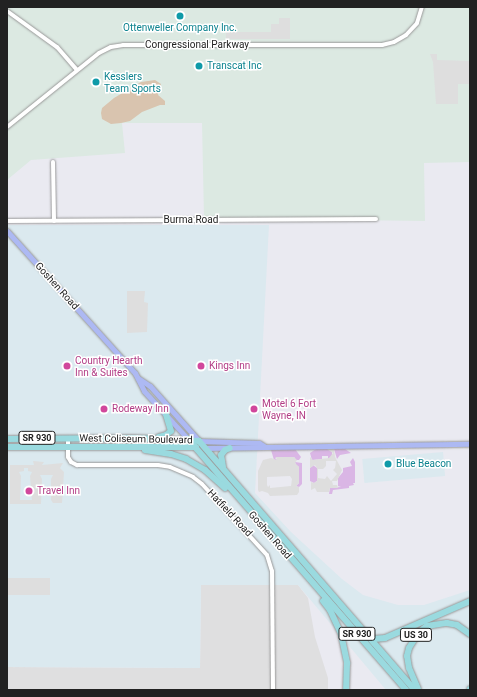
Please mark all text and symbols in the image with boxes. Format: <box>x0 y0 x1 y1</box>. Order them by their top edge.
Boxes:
marker: Ottenweller Company Inc. <box>175 11 185 21</box>
place label: Ottenweller Company Inc. <box>123 22 237 34</box>
street label: Congressional Parkway <box>145 39 249 51</box>
place label: Transcat Inc <box>207 60 262 72</box>
marker: Transcat Inc <box>194 61 204 71</box>
place label: Kesslers Team Sports <box>104 70 161 94</box>
marker: Kesslers Team Sports <box>91 77 101 87</box>
street label: Burma Road <box>164 214 218 226</box>
street label: Goshen Road <box>33 260 81 312</box>
place label: Country Hearth Inn & Suites <box>75 354 142 378</box>
place label: Kings Inn <box>209 360 250 372</box>
marker: Country Hearth Inn & Suites <box>62 361 72 371</box>
marker: Kings Inn <box>196 361 206 371</box>
place label: Motel 6 Fort Wayne, IN <box>262 397 316 420</box>
place label: Rodeway Inn <box>112 403 169 415</box>
marker: Rodeway Inn <box>99 404 109 414</box>
marker: Motel 6 Fort Wayne, IN <box>249 404 259 414</box>
road number: SR 930 <box>18 431 56 445</box>
street label: West Coliseum Boulevard <box>79 432 193 446</box>
place label: Blue Beacon <box>396 458 451 470</box>
marker: Blue Beacon <box>383 459 393 469</box>
place label: Travel Inn <box>37 485 80 497</box>
marker: Travel Inn <box>24 486 34 496</box>
street label: Hatfield Road <box>205 487 255 539</box>
street label: Goshen Road <box>246 509 294 561</box>
road number: SR 930 <box>338 627 376 641</box>
road number: US 30 <box>399 628 433 642</box>

